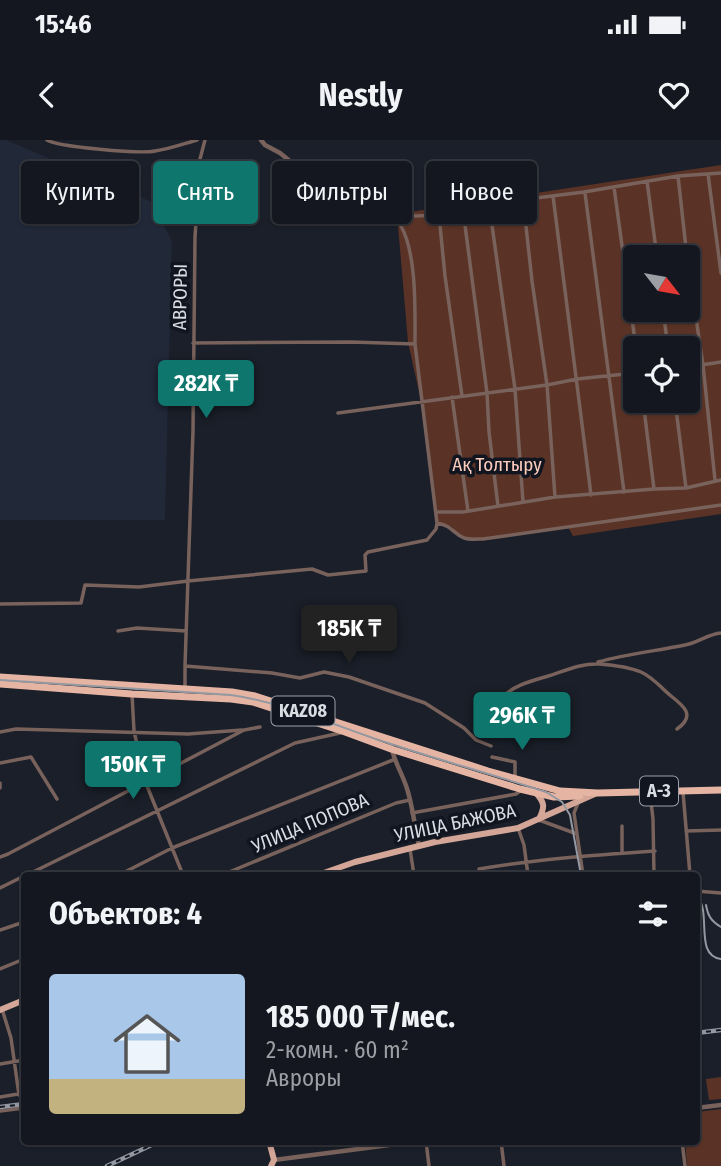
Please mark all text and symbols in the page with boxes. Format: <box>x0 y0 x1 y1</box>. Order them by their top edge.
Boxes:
text: 15:46 <box>35 9 92 40</box>
icon: back <box>28 76 66 114</box>
text: Nestly <box>318 76 403 114</box>
icon: heart <box>655 76 693 114</box>
chip: Купить <box>21 161 139 224</box>
chip: Снять <box>153 161 258 224</box>
chip: Фильтры <box>272 161 412 224</box>
chip: Новое <box>426 161 537 224</box>
north arrow <box>623 245 700 322</box>
map controls <box>623 245 700 413</box>
street label: АВРОРЫ <box>168 264 192 330</box>
button: locate <box>623 336 700 413</box>
pin: 282K ₸ <box>149 360 263 420</box>
text: 282K ₸ <box>174 369 238 397</box>
park label: Ақ Толтыру <box>452 453 542 476</box>
pin: 185K ₸ <box>292 606 406 665</box>
text: 185K ₸ <box>317 614 381 642</box>
pin: 296K ₸ <box>465 692 579 752</box>
road number: KAZ08 <box>272 696 334 726</box>
text: 296K ₸ <box>489 701 555 729</box>
pin: 150K ₸ <box>76 742 190 801</box>
text: 150K ₸ <box>101 750 165 778</box>
road number: A-3 <box>640 776 678 806</box>
street label: УЛИЦА ПОПОВА <box>247 788 372 858</box>
street label: УЛИЦА БАЖОВА <box>391 799 518 847</box>
icon: filters <box>634 895 672 933</box>
text: Объектов: 4 <box>49 896 202 932</box>
text: 185 000 ₸/мес. <box>266 999 455 1035</box>
icon: home <box>105 1002 189 1086</box>
text: 2-комн. · 60 m² <box>266 1036 409 1064</box>
text: Авроры <box>266 1064 342 1092</box>

